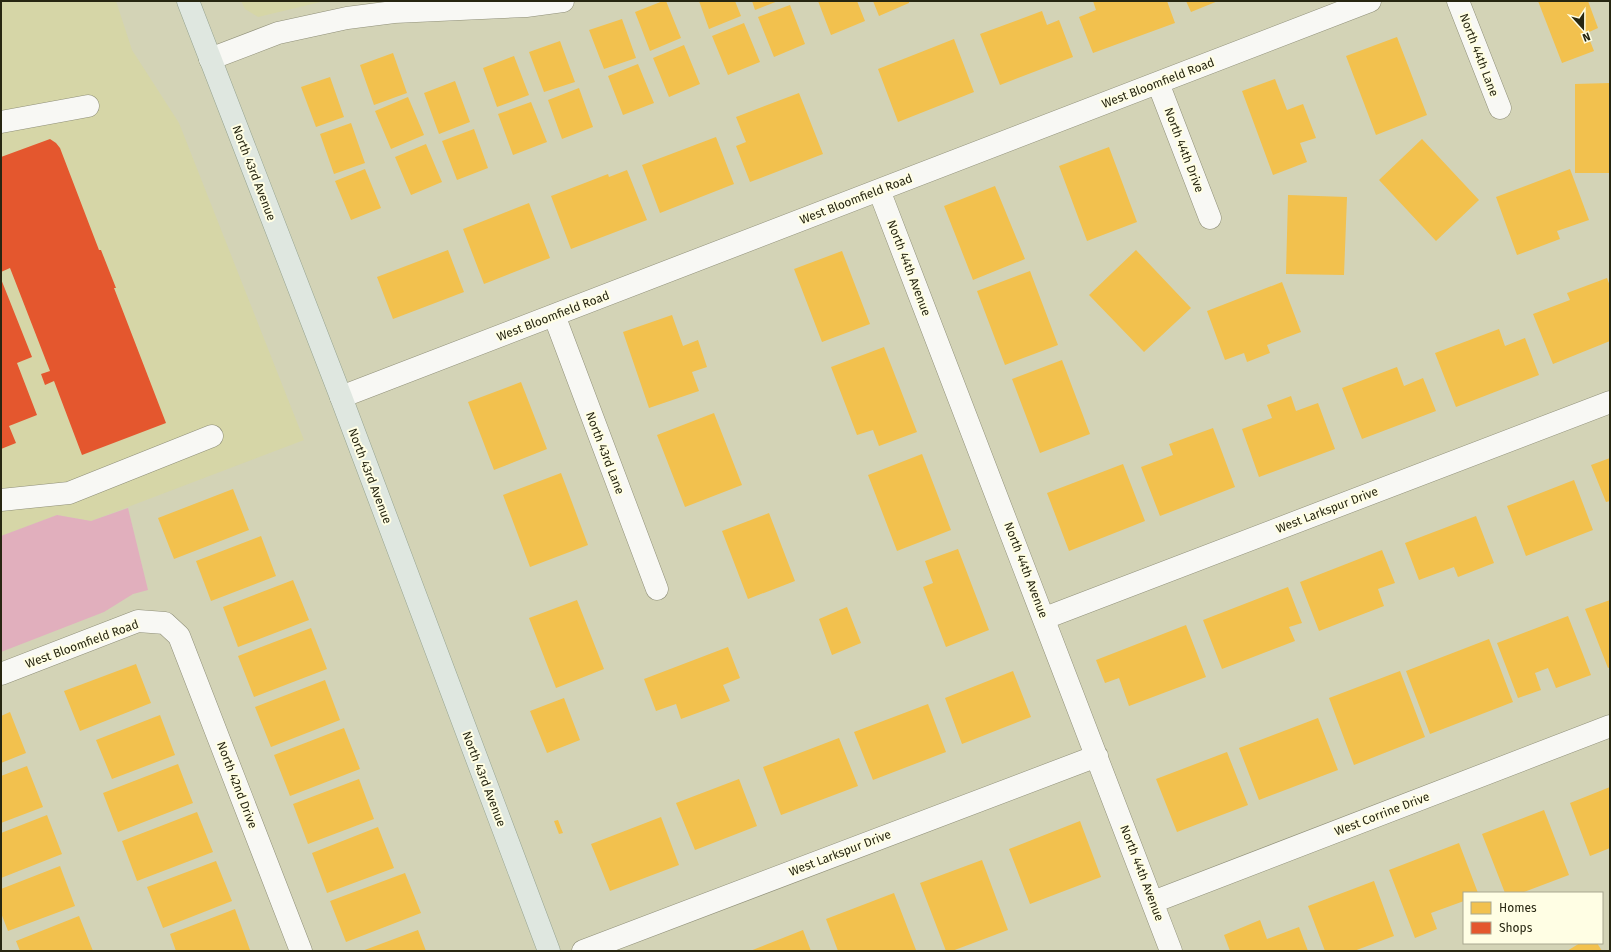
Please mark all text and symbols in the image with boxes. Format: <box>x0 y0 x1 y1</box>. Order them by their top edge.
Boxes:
north arrow <box>1563 8 1603 48</box>
street label: North 44th Lane <box>1457 12 1501 98</box>
text: N <box>1581 29 1592 44</box>
street label: West Bloomfield Road <box>1100 55 1216 111</box>
street label: North 44th Drive <box>1161 106 1207 194</box>
street label: North 43rd Avenue <box>229 123 279 223</box>
street label: West Bloomfield Road <box>798 171 914 227</box>
street label: North 44th Avenue <box>884 218 934 318</box>
street label: West Bloomfield Road <box>495 288 611 344</box>
street label: North 43rd Lane <box>583 410 627 496</box>
street label: North 43rd Avenue <box>345 426 395 526</box>
street label: West Larkspur Drive <box>1274 484 1380 536</box>
street label: North 44th Avenue <box>1001 520 1051 620</box>
street label: West Bloomfield Road <box>23 617 141 671</box>
street label: North 43rd Avenue <box>459 729 509 829</box>
street label: North 42nd Drive <box>214 740 260 830</box>
street label: West Corrine Drive <box>1333 789 1431 839</box>
street label: North 44th Avenue <box>1117 823 1167 923</box>
street label: West Larkspur Drive <box>787 827 893 879</box>
legend <box>1463 892 1603 944</box>
text: Homes <box>1499 901 1537 915</box>
text: Shops <box>1499 921 1533 935</box>

